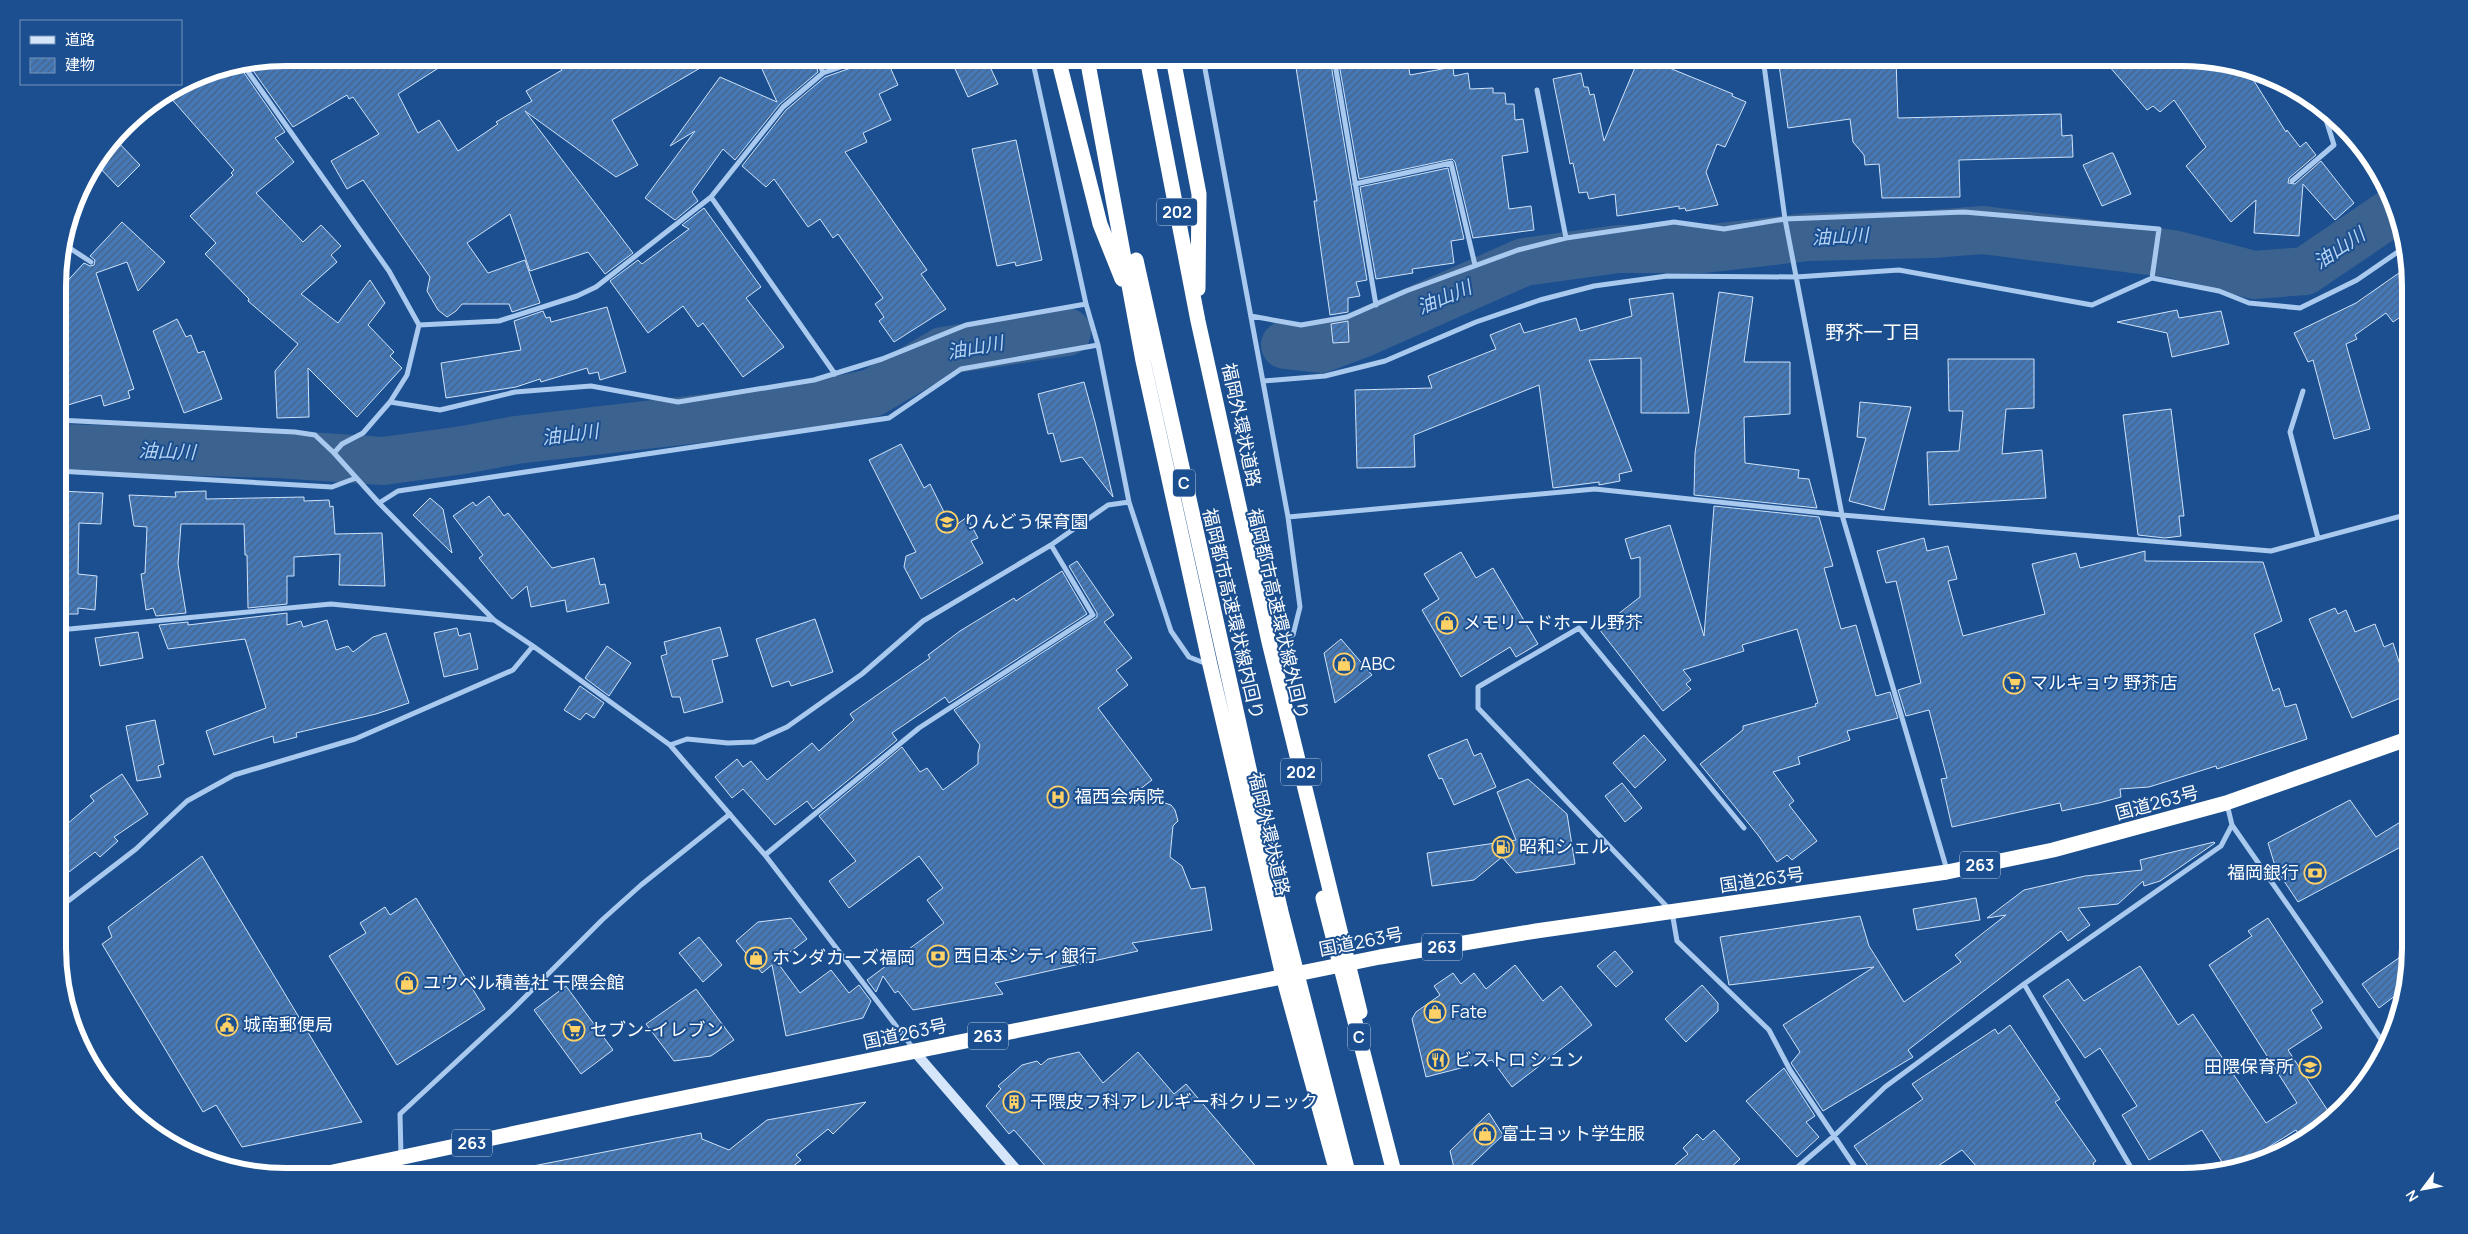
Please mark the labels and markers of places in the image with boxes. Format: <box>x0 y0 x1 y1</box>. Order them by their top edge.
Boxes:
place label: りんどう保育園 <box>963 509 1088 533</box>
school or university icon: りんどう保育園 <box>935 510 959 534</box>
place label: メモリードホール野芥 <box>1463 610 1643 634</box>
shop icon: メモリードホール野芥 <box>1435 611 1459 635</box>
place label: ABC <box>1360 651 1395 675</box>
shop icon: ABC <box>1332 652 1356 676</box>
place label: マルキョウ 野芥店 <box>2030 670 2178 694</box>
supermarket icon: マルキョウ 野芥店 <box>2002 671 2026 695</box>
place label: 福西会病院 <box>1074 784 1164 808</box>
hospital icon: 福西会病院 <box>1046 785 1070 809</box>
place label: 昭和シェル <box>1519 834 1609 858</box>
fuel station icon: 昭和シェル <box>1491 835 1515 859</box>
place label: 福岡銀行 <box>2227 860 2299 884</box>
bank icon: 福岡銀行 <box>2303 861 2327 885</box>
place label: 西日本シティ銀行 <box>954 943 1097 967</box>
bank icon: 西日本シティ銀行 <box>926 944 950 968</box>
place label: ホンダカーズ福岡 <box>772 945 915 969</box>
shop icon: ホンダカーズ福岡 <box>744 946 768 970</box>
place label: ユウベル積善社 干隈会館 <box>423 970 625 994</box>
shop icon: ユウベル積善社 干隈会館 <box>395 971 419 995</box>
place label: Fate <box>1451 999 1487 1023</box>
shop icon: Fate <box>1423 1000 1447 1024</box>
place label: 城南郵便局 <box>243 1012 333 1036</box>
public building icon: 城南郵便局 <box>215 1013 239 1037</box>
place label: セブン-イレブン <box>590 1017 724 1041</box>
supermarket icon: セブン-イレブン <box>562 1018 586 1042</box>
place label: ビストロ シュン <box>1454 1047 1584 1071</box>
restaurant icon: ビストロ シュン <box>1426 1048 1450 1072</box>
place label: 田隈保育所 <box>2204 1054 2294 1078</box>
school or university icon: 田隈保育所 <box>2298 1055 2322 1079</box>
place label: 干隈皮フ科アレルギー科クリニック <box>1030 1089 1318 1113</box>
building icon: 干隈皮フ科アレルギー科クリニック <box>1002 1090 1026 1114</box>
place label: 富士ヨット学生服 <box>1501 1121 1645 1145</box>
shop icon: 富士ヨット学生服 <box>1473 1122 1497 1146</box>

